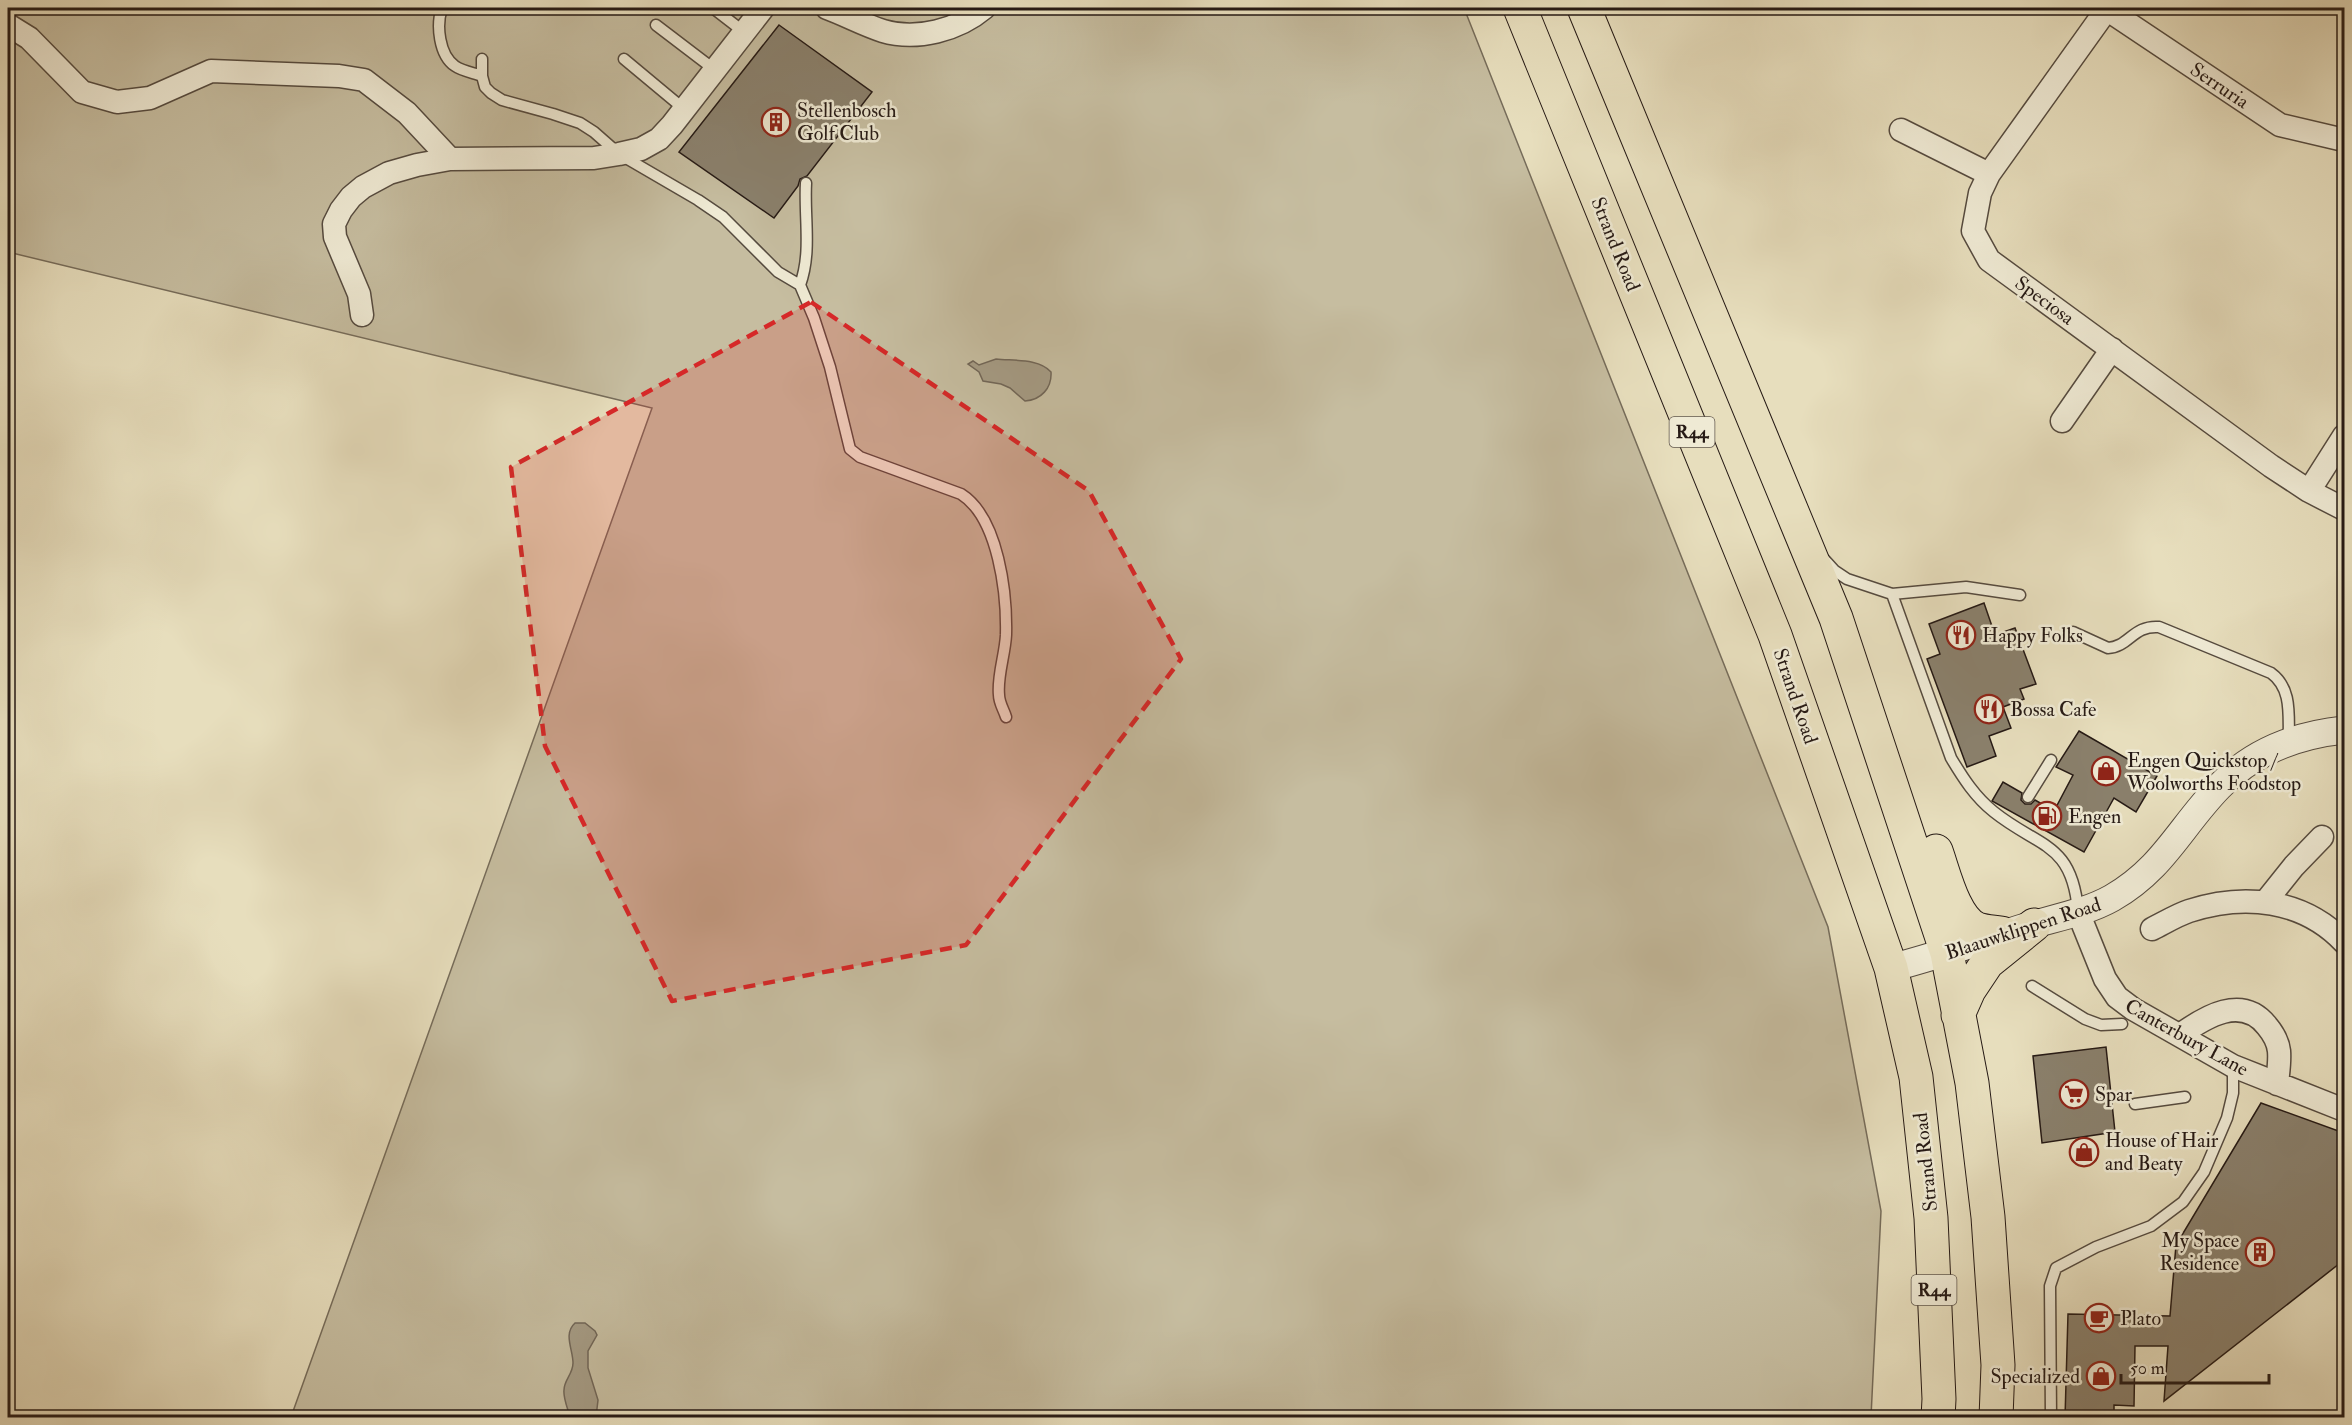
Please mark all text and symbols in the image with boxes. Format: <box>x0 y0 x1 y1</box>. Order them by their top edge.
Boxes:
street label: Serruria <box>2185 57 2255 115</box>
place label: Stellenbosch Golf Club <box>797 98 897 146</box>
building icon: Stellenbosch Golf Club <box>760 106 792 138</box>
street label: Strand Road <box>1585 193 1646 295</box>
street label: Speciosa <box>2009 270 2080 332</box>
road number: R44 <box>1670 417 1714 447</box>
restaurant icon: Happy Folks <box>1945 619 1977 651</box>
place label: Happy Folks <box>1982 623 2083 649</box>
street label: Strand Road <box>1768 645 1824 747</box>
restaurant icon: Bossa Cafe <box>1973 693 2005 725</box>
place label: Bossa Cafe <box>2010 697 2096 722</box>
place label: Engen Quickstop / Woolworths Foodstop <box>2126 748 2301 797</box>
shop icon: Engen Quickstop / Woolworths Foodstop <box>2090 755 2122 787</box>
fuel station icon: Engen <box>2031 800 2063 832</box>
place label: Engen <box>2068 804 2121 829</box>
street label: Blaauwklippen Road <box>1942 891 2105 966</box>
street label: Canterbury Lane <box>2121 993 2253 1082</box>
supermarket icon: Spar <box>2058 1078 2090 1110</box>
place label: Spar <box>2095 1082 2132 1108</box>
street label: Strand Road <box>1908 1111 1943 1213</box>
place label: House of Hair and Beaty <box>2105 1128 2219 1176</box>
shop icon: House of Hair and Beaty <box>2068 1136 2100 1168</box>
place label: My Space Residence <box>2160 1228 2239 1276</box>
building icon: My Space Residence <box>2244 1236 2276 1268</box>
road number: R44 <box>1912 1275 1956 1305</box>
cafe icon: Plato <box>2083 1302 2115 1334</box>
place label: Plato <box>2120 1306 2161 1331</box>
scale bar <box>2121 1347 2270 1385</box>
text: 50 m <box>2130 1357 2165 1380</box>
shop icon: Specialized <box>2085 1360 2117 1392</box>
place label: Specialized <box>1990 1364 2080 1390</box>

